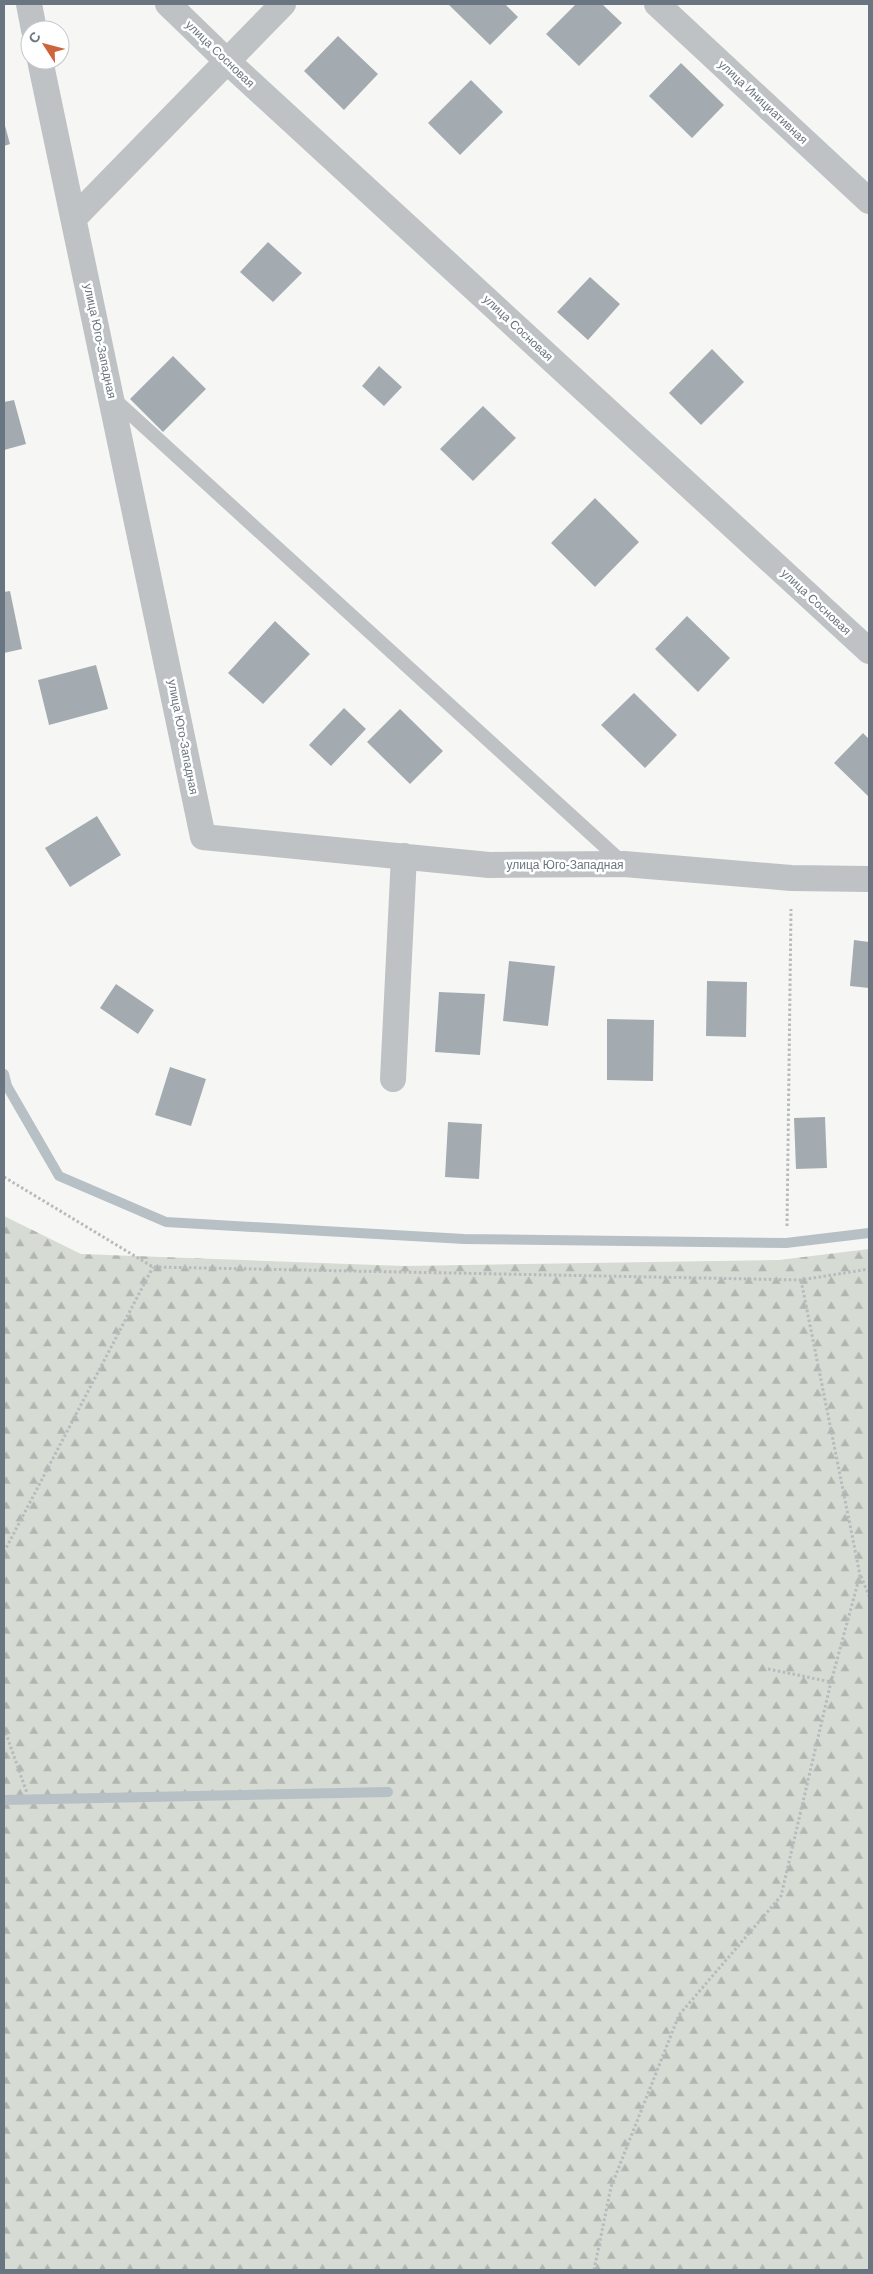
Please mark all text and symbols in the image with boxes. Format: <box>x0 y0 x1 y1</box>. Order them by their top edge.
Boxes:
street label: улица Сосновая <box>183 18 257 90</box>
north arrow <box>20 20 70 70</box>
text: С <box>25 29 44 46</box>
street label: улица Инициативная <box>716 57 810 147</box>
street label: улица Юго-Западная <box>81 282 119 400</box>
street label: улица Сосновая <box>480 292 556 364</box>
street label: улица Сосновая <box>778 566 854 638</box>
street label: улица Юго-Западная <box>165 678 201 796</box>
street label: улица Юго-Западная <box>506 858 624 872</box>

